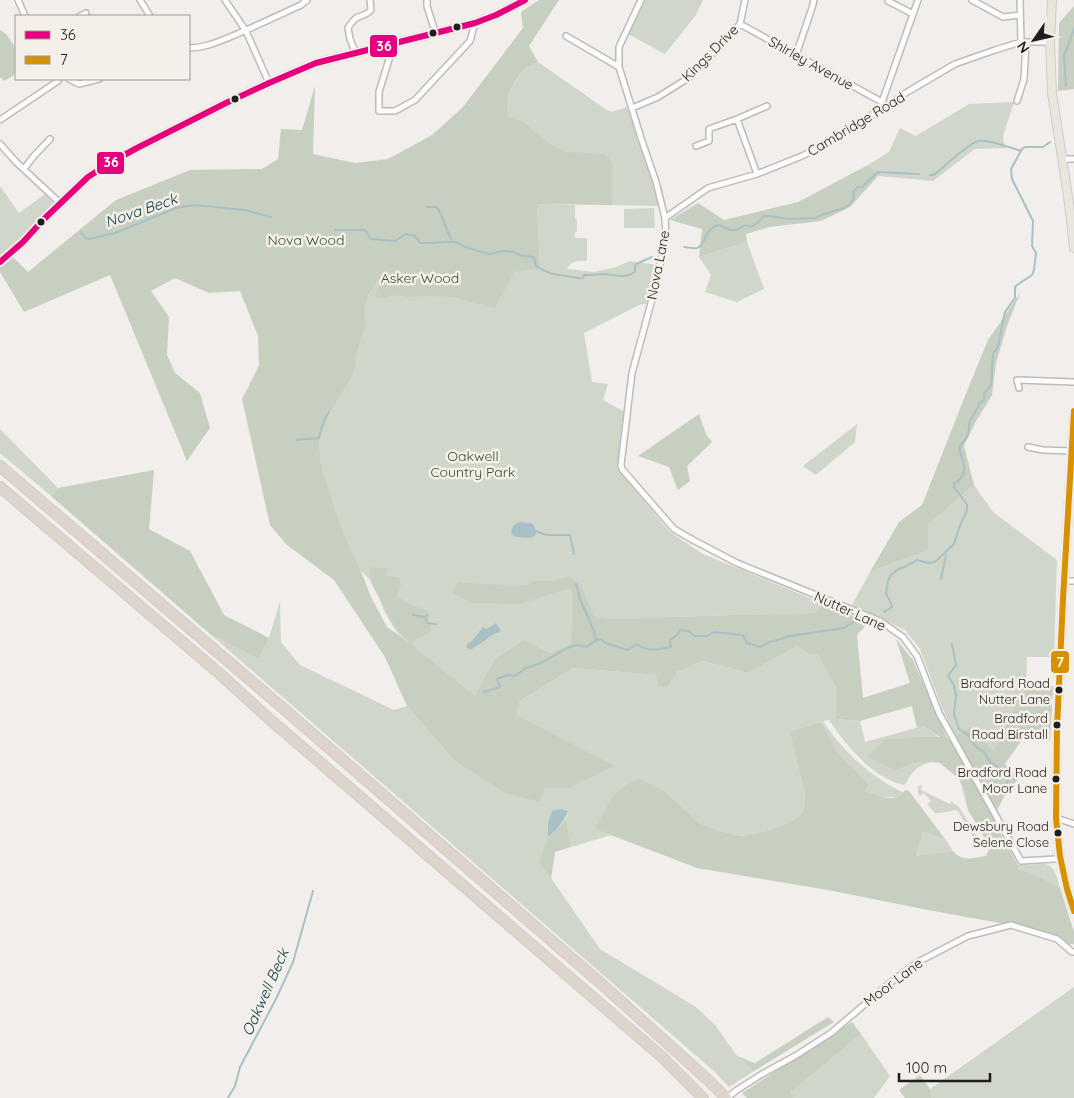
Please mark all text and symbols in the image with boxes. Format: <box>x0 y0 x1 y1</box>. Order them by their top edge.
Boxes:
legend <box>15 15 190 80</box>
north arrow <box>1009 15 1059 65</box>
street label: Kings Drive <box>678 21 742 85</box>
unlabelled marker <box>452 22 462 32</box>
text: 36 <box>60 25 76 44</box>
unlabelled marker <box>428 28 438 38</box>
street label: Shirley Avenue <box>765 32 857 94</box>
line badge: 36 <box>369 34 398 58</box>
text: 36 <box>376 37 392 55</box>
text: N <box>1013 38 1034 57</box>
text: 7 <box>60 50 68 69</box>
street label: Cambridge Road <box>804 88 908 160</box>
unlabelled marker <box>230 94 240 104</box>
line badge: 36 <box>96 151 125 175</box>
text: 36 <box>103 153 119 171</box>
water label: Nova Beck <box>102 188 181 231</box>
unlabelled marker <box>36 217 46 227</box>
street label: Nova Lane <box>642 229 674 301</box>
park label: Nova Wood <box>268 231 344 249</box>
park label: Asker Wood <box>381 269 459 287</box>
park label: Oakwell Country Park <box>430 447 516 481</box>
street label: Nutter Lane <box>811 587 889 635</box>
line badge: 7 <box>1050 650 1070 674</box>
text: 7 <box>1056 653 1064 671</box>
place label: Bradford Road Nutter Lane <box>960 675 1050 707</box>
marker: Bradford Road Nutter Lane <box>1054 685 1064 695</box>
place label: Bradford Road Birstall <box>972 710 1048 742</box>
marker: Bradford Road Birstall <box>1052 720 1062 730</box>
place label: Bradford Road Moor Lane <box>957 764 1047 796</box>
marker: Bradford Road Moor Lane <box>1051 774 1061 784</box>
place label: Dewsbury Road Selene Close <box>953 818 1049 850</box>
marker: Dewsbury Road Selene Close <box>1053 828 1063 838</box>
water label: Oakwell Beck <box>237 944 293 1039</box>
street label: Moor Lane <box>860 954 926 1010</box>
scale bar <box>899 1050 990 1082</box>
text: 100 m <box>906 1058 947 1077</box>

